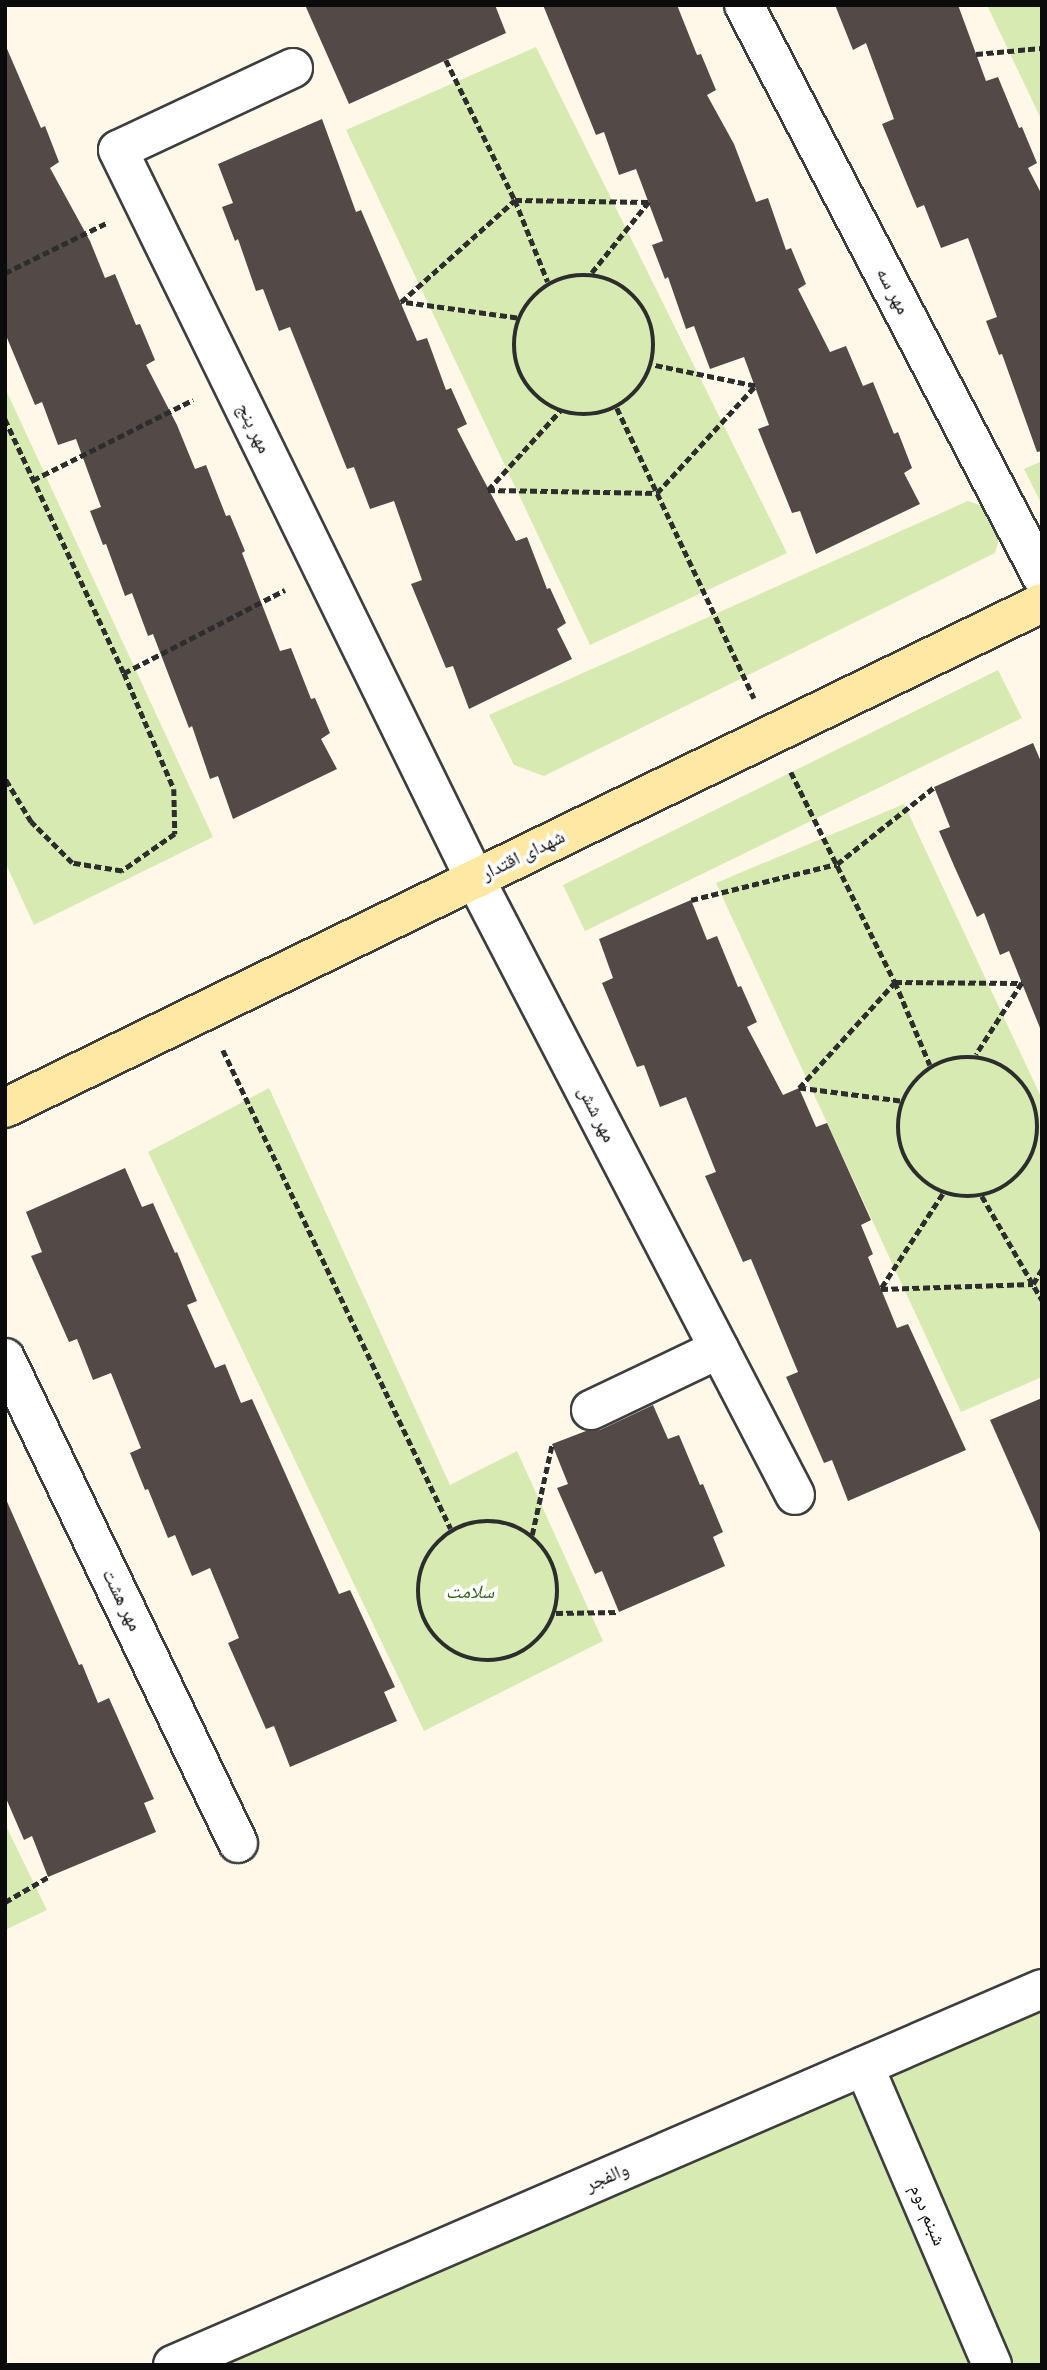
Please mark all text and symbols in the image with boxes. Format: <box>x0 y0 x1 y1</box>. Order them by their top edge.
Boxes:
street label: مهر سه <box>871 264 915 318</box>
street label: مهر پنج <box>232 399 276 457</box>
street label: شهدای اقتدار <box>478 825 568 885</box>
street label: مهر شش <box>573 1082 621 1146</box>
street label: مهر هشت <box>97 1565 147 1635</box>
park label: سلامت <box>446 1581 494 1603</box>
street label: والفجر <box>582 2158 632 2196</box>
street label: شبنم دوم <box>905 2181 951 2249</box>

